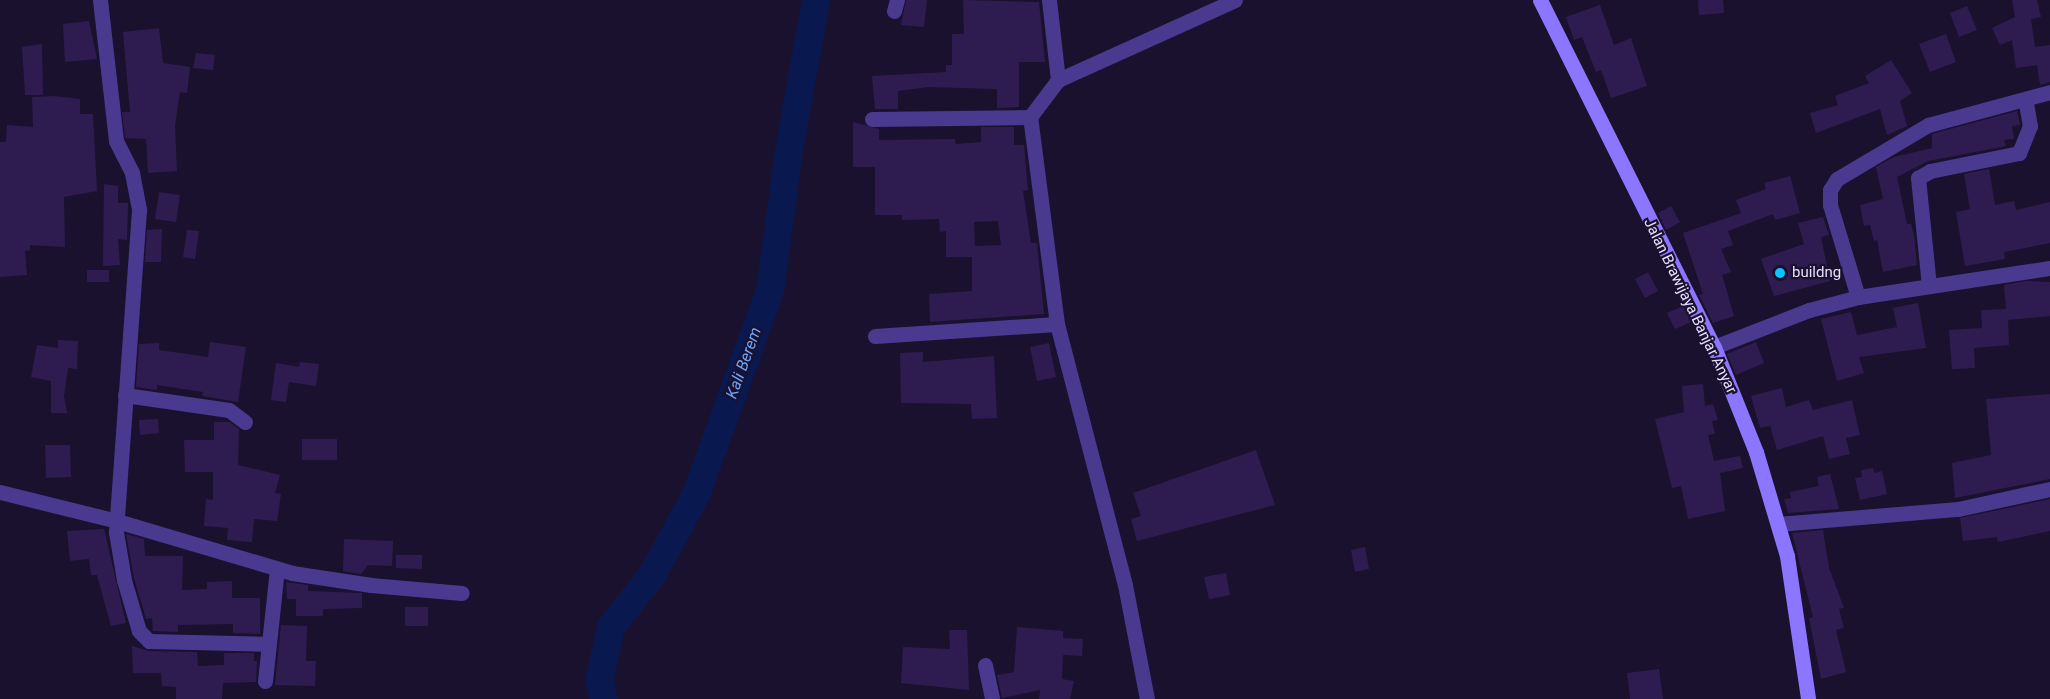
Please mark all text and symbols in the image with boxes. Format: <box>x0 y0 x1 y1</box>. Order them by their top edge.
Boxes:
street label: Jalan Brawijaya Banjar Anyar <box>1640 215 1740 397</box>
place label: buildng <box>1792 264 1841 282</box>
marker: buildng <box>1773 266 1787 280</box>
water label: Kali Berem <box>722 325 766 401</box>

